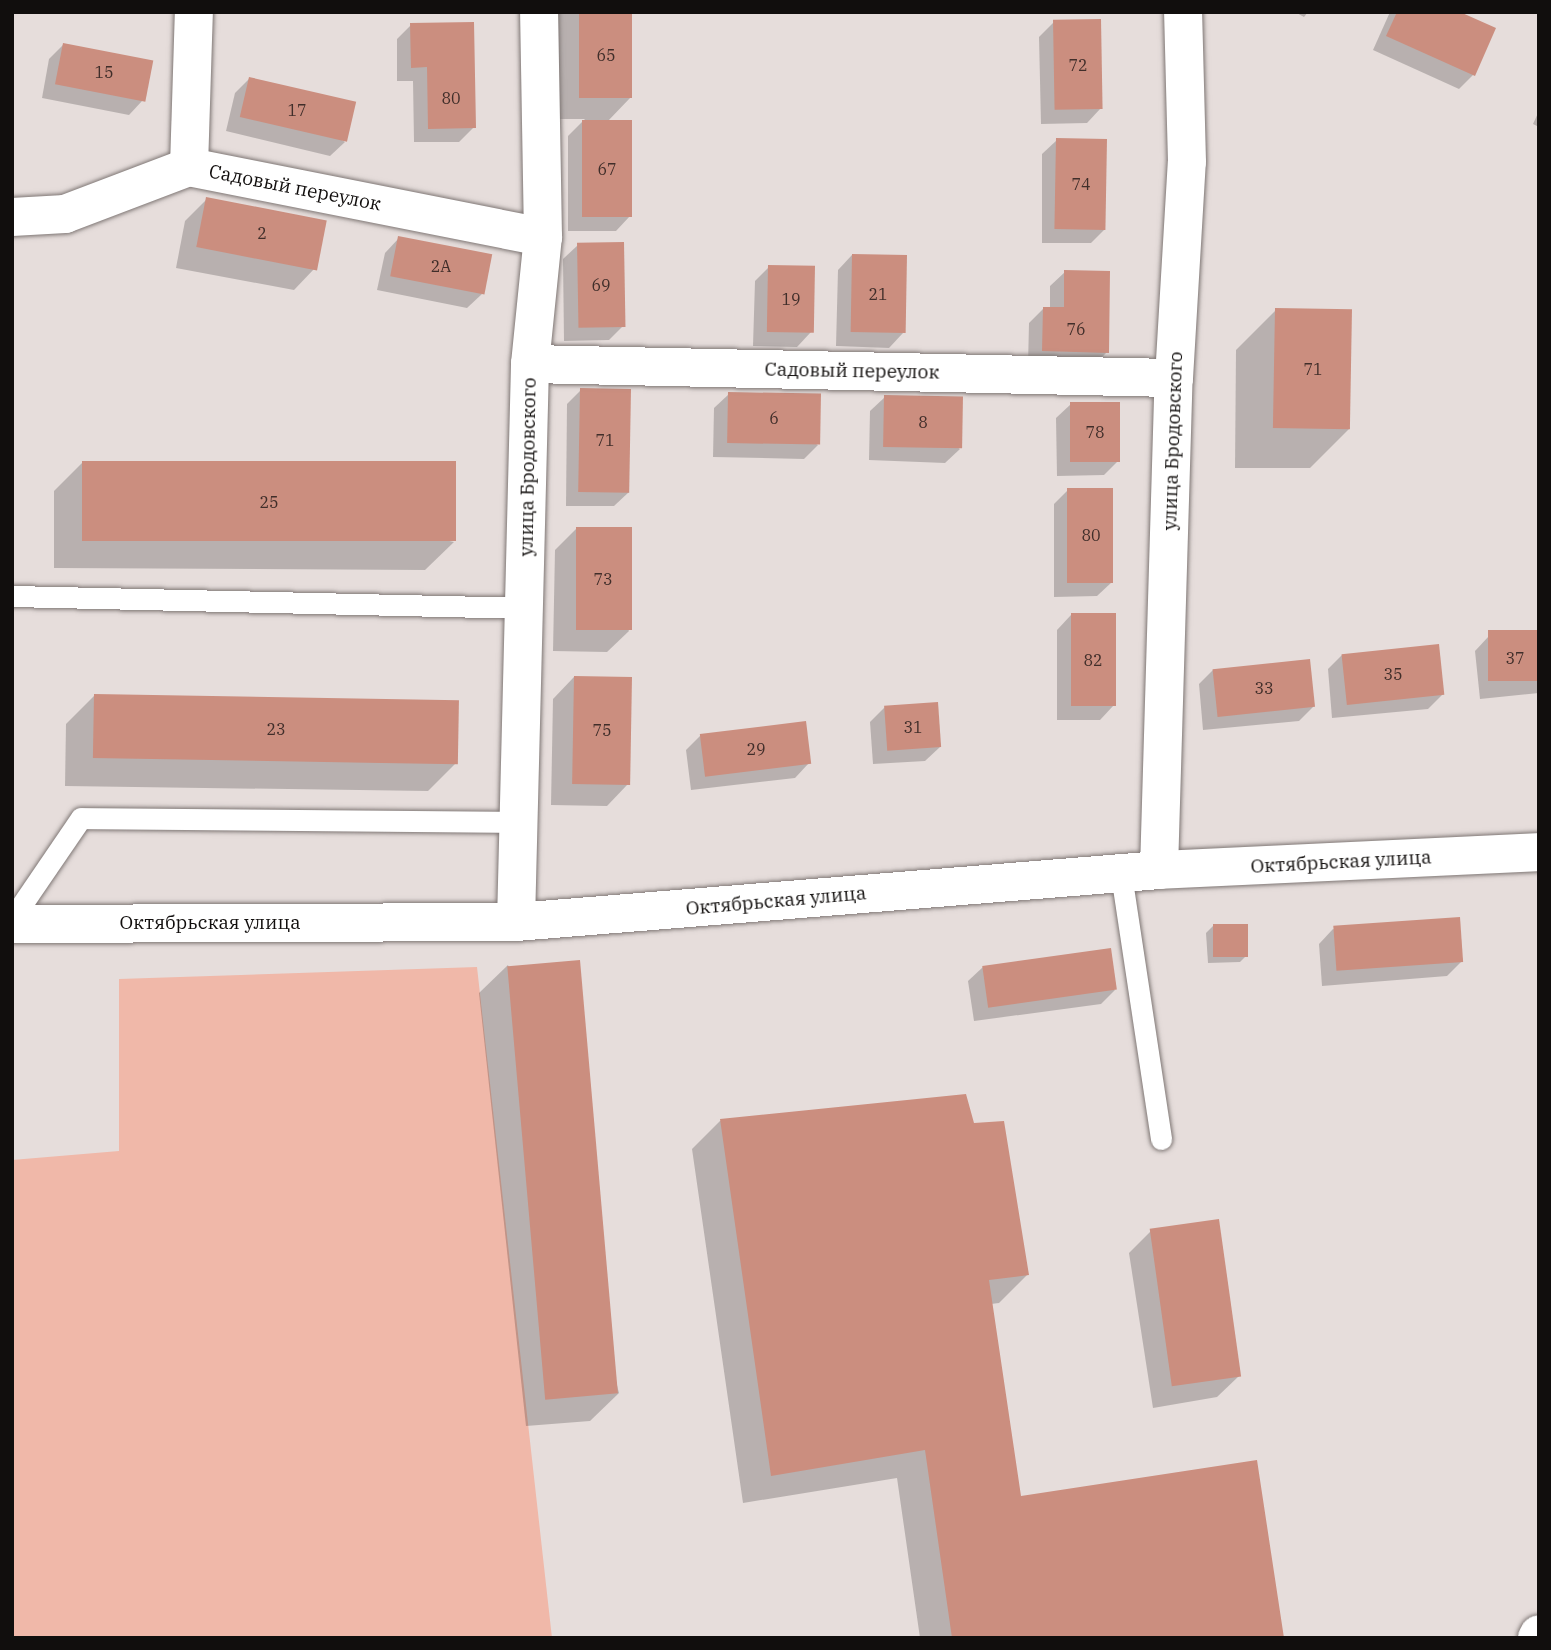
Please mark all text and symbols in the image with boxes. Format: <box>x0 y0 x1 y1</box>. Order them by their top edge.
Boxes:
house number: 65 <box>596 45 616 65</box>
house number: 72 <box>1068 55 1088 75</box>
house number: 15 <box>94 62 114 82</box>
house number: 80 <box>441 88 461 108</box>
house number: 17 <box>287 100 307 120</box>
house number: 67 <box>597 159 617 179</box>
street label: Садовый переулок <box>207 160 383 216</box>
house number: 74 <box>1071 174 1091 194</box>
house number: 2 <box>257 223 267 243</box>
house number: 2А <box>431 256 451 276</box>
house number: 69 <box>591 275 611 295</box>
house number: 21 <box>868 284 888 304</box>
house number: 19 <box>781 289 801 309</box>
house number: 76 <box>1066 319 1086 339</box>
street label: улица Бродовского <box>1158 351 1188 531</box>
street label: Садовый переулок <box>764 358 940 384</box>
house number: 71 <box>1303 359 1323 379</box>
street label: улица Бродовского <box>515 377 541 557</box>
house number: 6 <box>769 408 779 428</box>
house number: 8 <box>918 412 928 432</box>
house number: 78 <box>1085 422 1105 442</box>
house number: 71 <box>595 430 615 450</box>
house number: 25 <box>259 492 279 512</box>
house number: 80 <box>1081 525 1101 545</box>
house number: 73 <box>593 569 613 589</box>
house number: 37 <box>1505 648 1525 668</box>
house number: 82 <box>1083 650 1103 670</box>
house number: 35 <box>1383 664 1403 684</box>
house number: 33 <box>1254 678 1274 698</box>
house number: 31 <box>903 717 923 737</box>
house number: 23 <box>266 719 286 739</box>
house number: 75 <box>592 720 612 740</box>
house number: 29 <box>746 739 766 759</box>
street label: Октябрьская улица <box>1250 846 1432 878</box>
street label: Октябрьская улица <box>685 882 867 920</box>
street label: Октябрьская улица <box>119 912 301 934</box>

